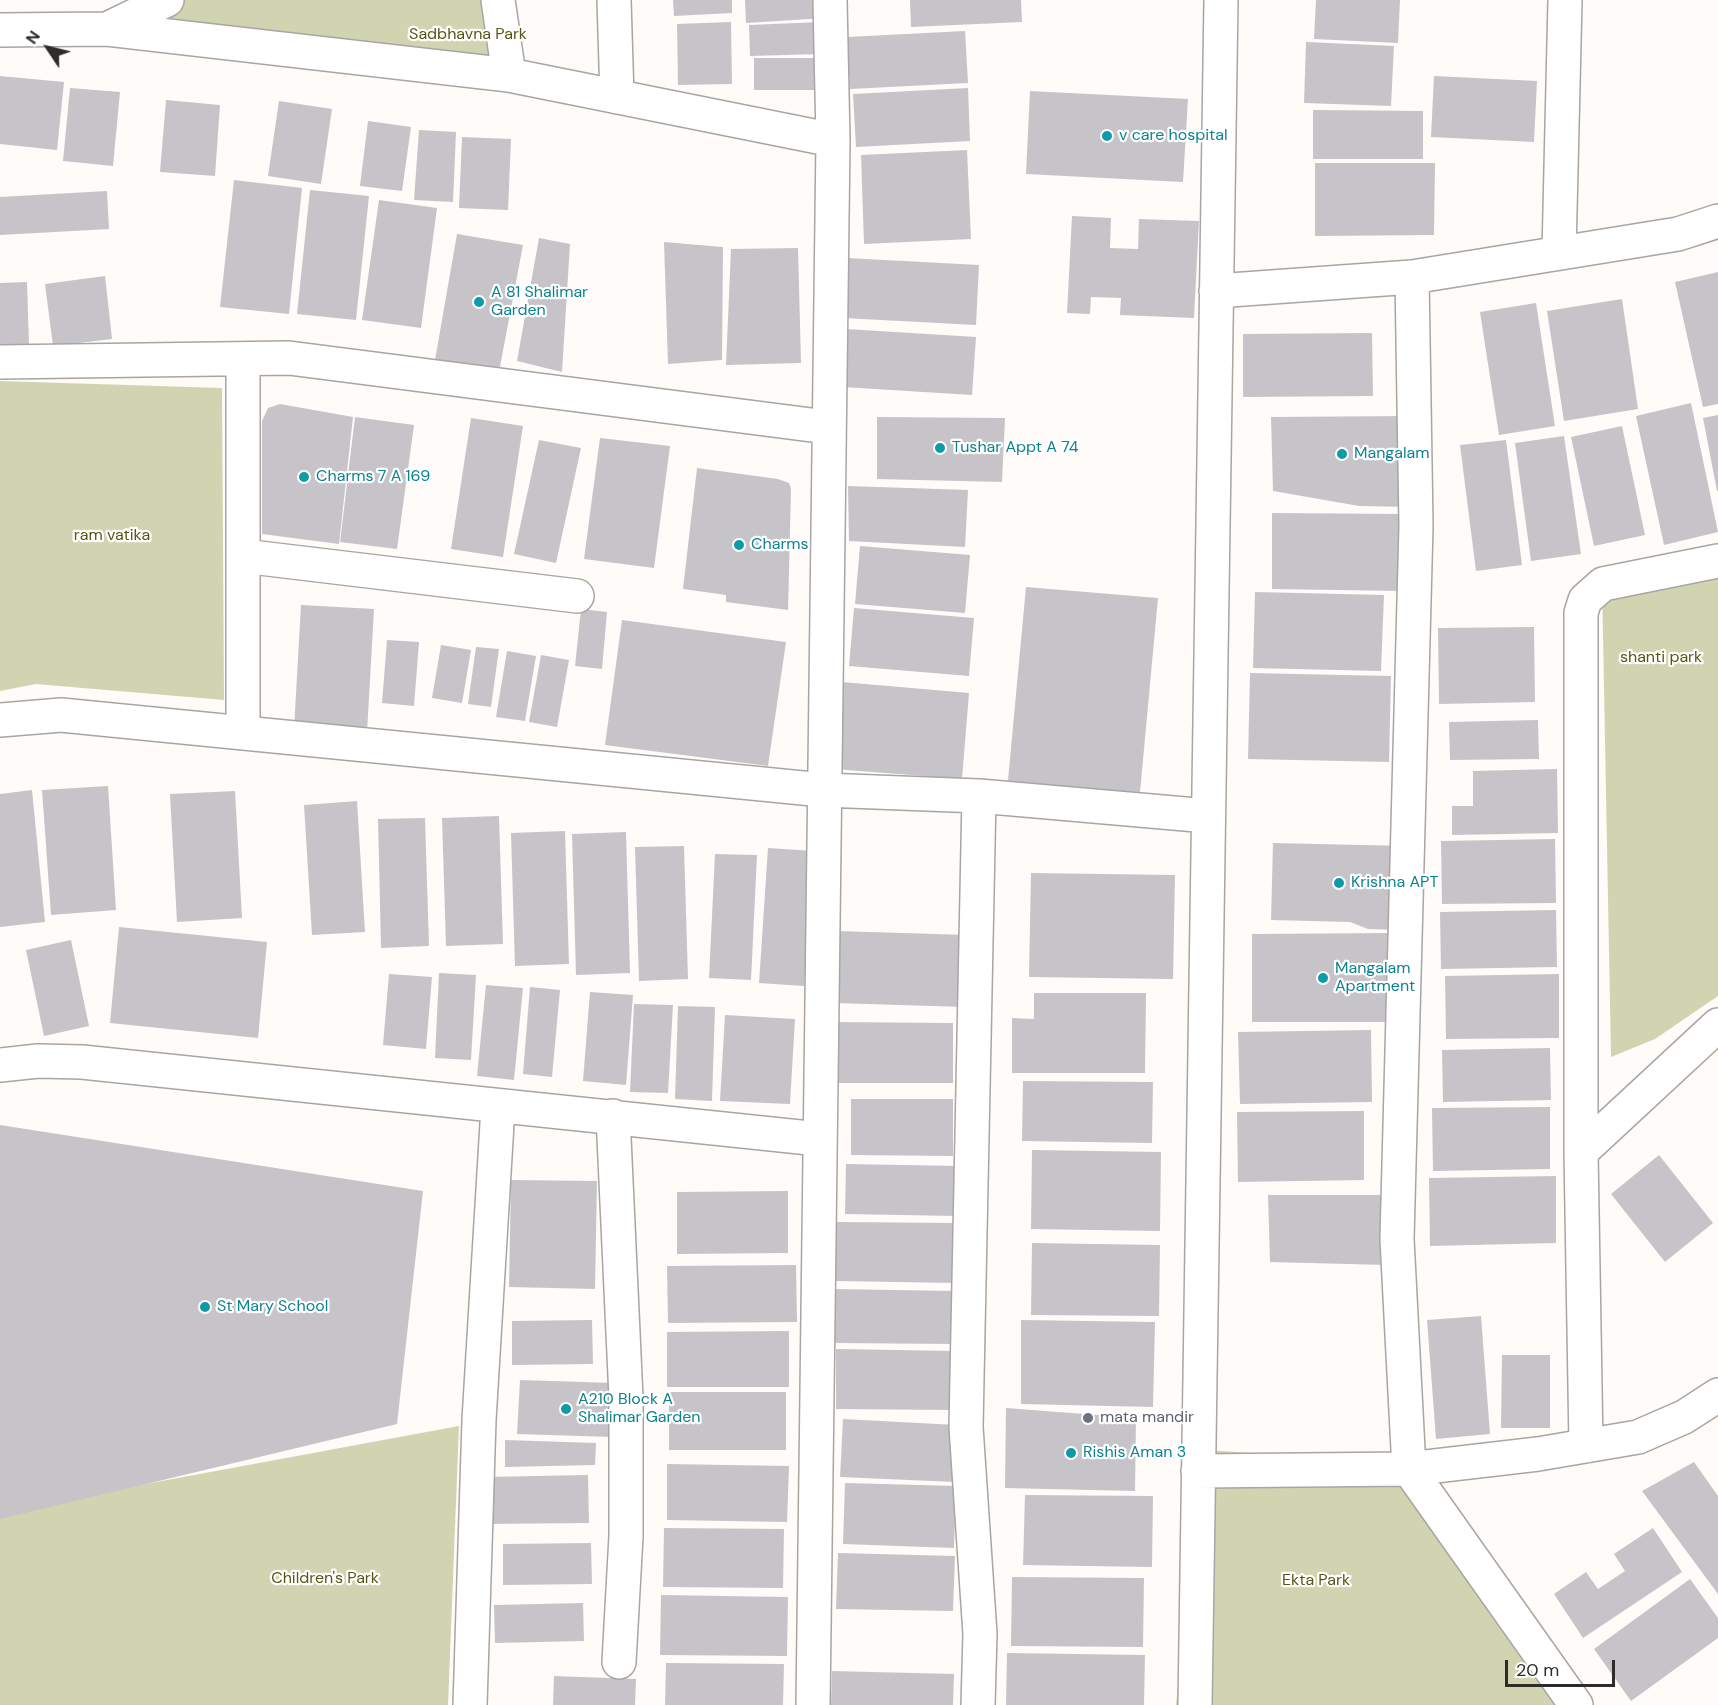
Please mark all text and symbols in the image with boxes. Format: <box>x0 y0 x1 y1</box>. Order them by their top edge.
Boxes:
north arrow <box>18 18 78 78</box>
park label: Sadbhavna Park <box>409 25 527 45</box>
text: N <box>21 27 45 48</box>
place label: v care hospital <box>1119 126 1228 146</box>
marker: v care hospital <box>1100 129 1114 143</box>
place label: A 81 Shalimar Garden <box>491 283 588 321</box>
marker: A 81 Shalimar Garden <box>472 295 486 309</box>
place label: Tushar Appt A 74 <box>952 438 1079 458</box>
marker: Tushar Appt A 74 <box>933 441 947 455</box>
place label: Mangalam <box>1354 444 1430 464</box>
marker: Mangalam <box>1335 447 1349 461</box>
place label: Charms 7 A 169 <box>316 467 430 487</box>
marker: Charms 7 A 169 <box>297 470 311 484</box>
park label: ram vatika <box>74 526 150 546</box>
place label: Charms <box>751 535 809 555</box>
marker: Charms <box>732 538 746 552</box>
park label: shanti park <box>1620 648 1702 668</box>
place label: Krishna APT <box>1351 873 1438 893</box>
marker: Krishna APT <box>1332 876 1346 890</box>
place label: Mangalam Apartment <box>1335 959 1415 997</box>
marker: Mangalam Apartment <box>1316 971 1330 985</box>
place label: St Mary School <box>217 1297 328 1317</box>
marker: St Mary School <box>198 1300 212 1314</box>
place label: A210 Block A Shalimar Garden <box>578 1390 700 1428</box>
marker: A210 Block A Shalimar Garden <box>559 1402 573 1416</box>
place label: mata mandir <box>1100 1408 1194 1428</box>
marker: mata mandir <box>1081 1411 1095 1425</box>
place label: Rishis Aman 3 <box>1083 1443 1186 1463</box>
marker: Rishis Aman 3 <box>1064 1446 1078 1460</box>
park label: Children's Park <box>271 1569 379 1589</box>
park label: Ekta Park <box>1282 1571 1350 1591</box>
scale bar <box>1508 1648 1618 1686</box>
text: 20 m <box>1516 1658 1559 1682</box>

